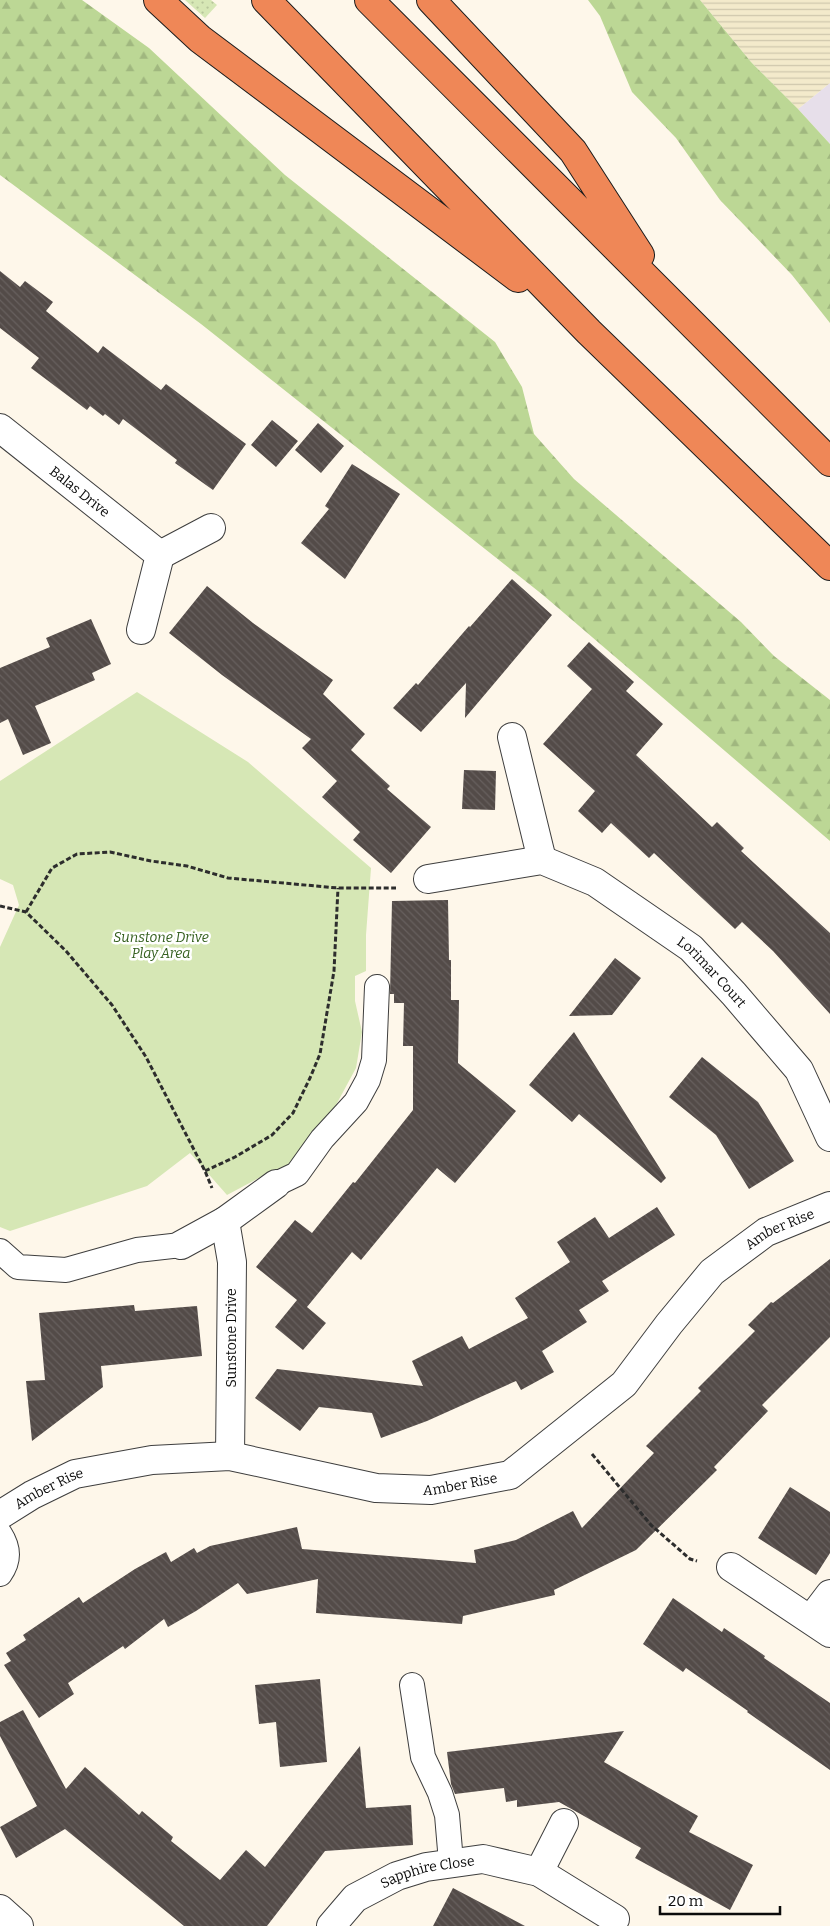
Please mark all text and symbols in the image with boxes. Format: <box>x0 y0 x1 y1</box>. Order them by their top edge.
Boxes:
street label: Balas Drive <box>46 462 113 520</box>
park label: Sunstone Drive Play Area <box>113 929 209 962</box>
street label: Lorimar Court <box>674 933 750 1011</box>
street label: Amber Rise <box>742 1205 817 1253</box>
street label: Sunstone Drive <box>223 1288 240 1388</box>
street label: Amber Rise <box>11 1464 85 1513</box>
street label: Amber Rise <box>423 1469 499 1499</box>
street label: Sapphire Close <box>377 1852 475 1892</box>
scale bar <box>660 1884 780 1916</box>
text: 20 m <box>668 1892 704 1910</box>

